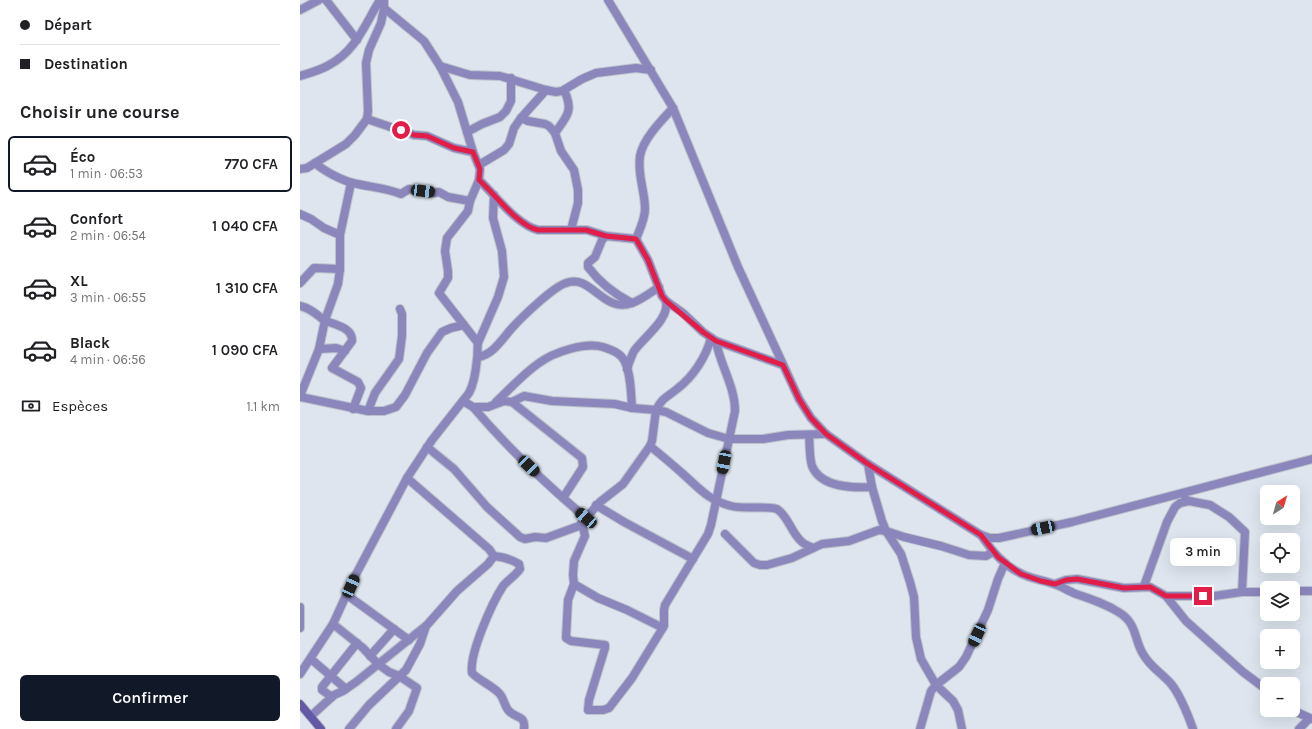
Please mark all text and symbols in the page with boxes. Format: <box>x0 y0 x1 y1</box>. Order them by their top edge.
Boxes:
text: Départ <box>44 16 92 34</box>
text: Destination <box>44 55 128 73</box>
text: Choisir une course <box>20 101 179 123</box>
route start <box>392 121 410 139</box>
icon: car <box>22 146 58 182</box>
text: Éco <box>70 148 95 166</box>
text: 770 CFA <box>224 155 278 173</box>
text: 1 min · 06:53 <box>70 166 143 181</box>
car <box>410 184 436 198</box>
icon: car <box>22 208 58 244</box>
text: Confort <box>70 210 123 228</box>
text: 1 040 CFA <box>212 217 278 235</box>
text: 2 min · 06:54 <box>70 228 146 243</box>
icon: car <box>22 270 58 306</box>
text: XL <box>70 272 88 290</box>
text: 1 310 CFA <box>216 279 278 297</box>
text: 3 min · 06:55 <box>70 290 146 305</box>
icon: car <box>22 332 58 368</box>
text: Black <box>70 334 110 352</box>
text: 1 090 CFA <box>212 341 278 359</box>
text: 4 min · 06:56 <box>70 352 146 367</box>
icon: cash <box>20 395 42 417</box>
text: Espèces <box>52 397 108 415</box>
text: 1.1 km <box>247 399 280 414</box>
car <box>716 449 732 475</box>
car <box>516 453 542 479</box>
north arrow <box>1260 485 1300 525</box>
map controls <box>1260 485 1300 717</box>
car <box>573 506 599 530</box>
car <box>1030 520 1056 536</box>
button: locate <box>1260 533 1300 573</box>
callout: 3 min <box>1170 538 1236 566</box>
text: 3 min <box>1185 544 1221 559</box>
car <box>341 573 361 599</box>
button: layers <box>1260 581 1300 621</box>
route end <box>1194 587 1212 605</box>
car <box>966 622 988 648</box>
button: + <box>1260 629 1300 669</box>
button: Confirmer <box>20 675 280 721</box>
button: − <box>1260 677 1300 717</box>

